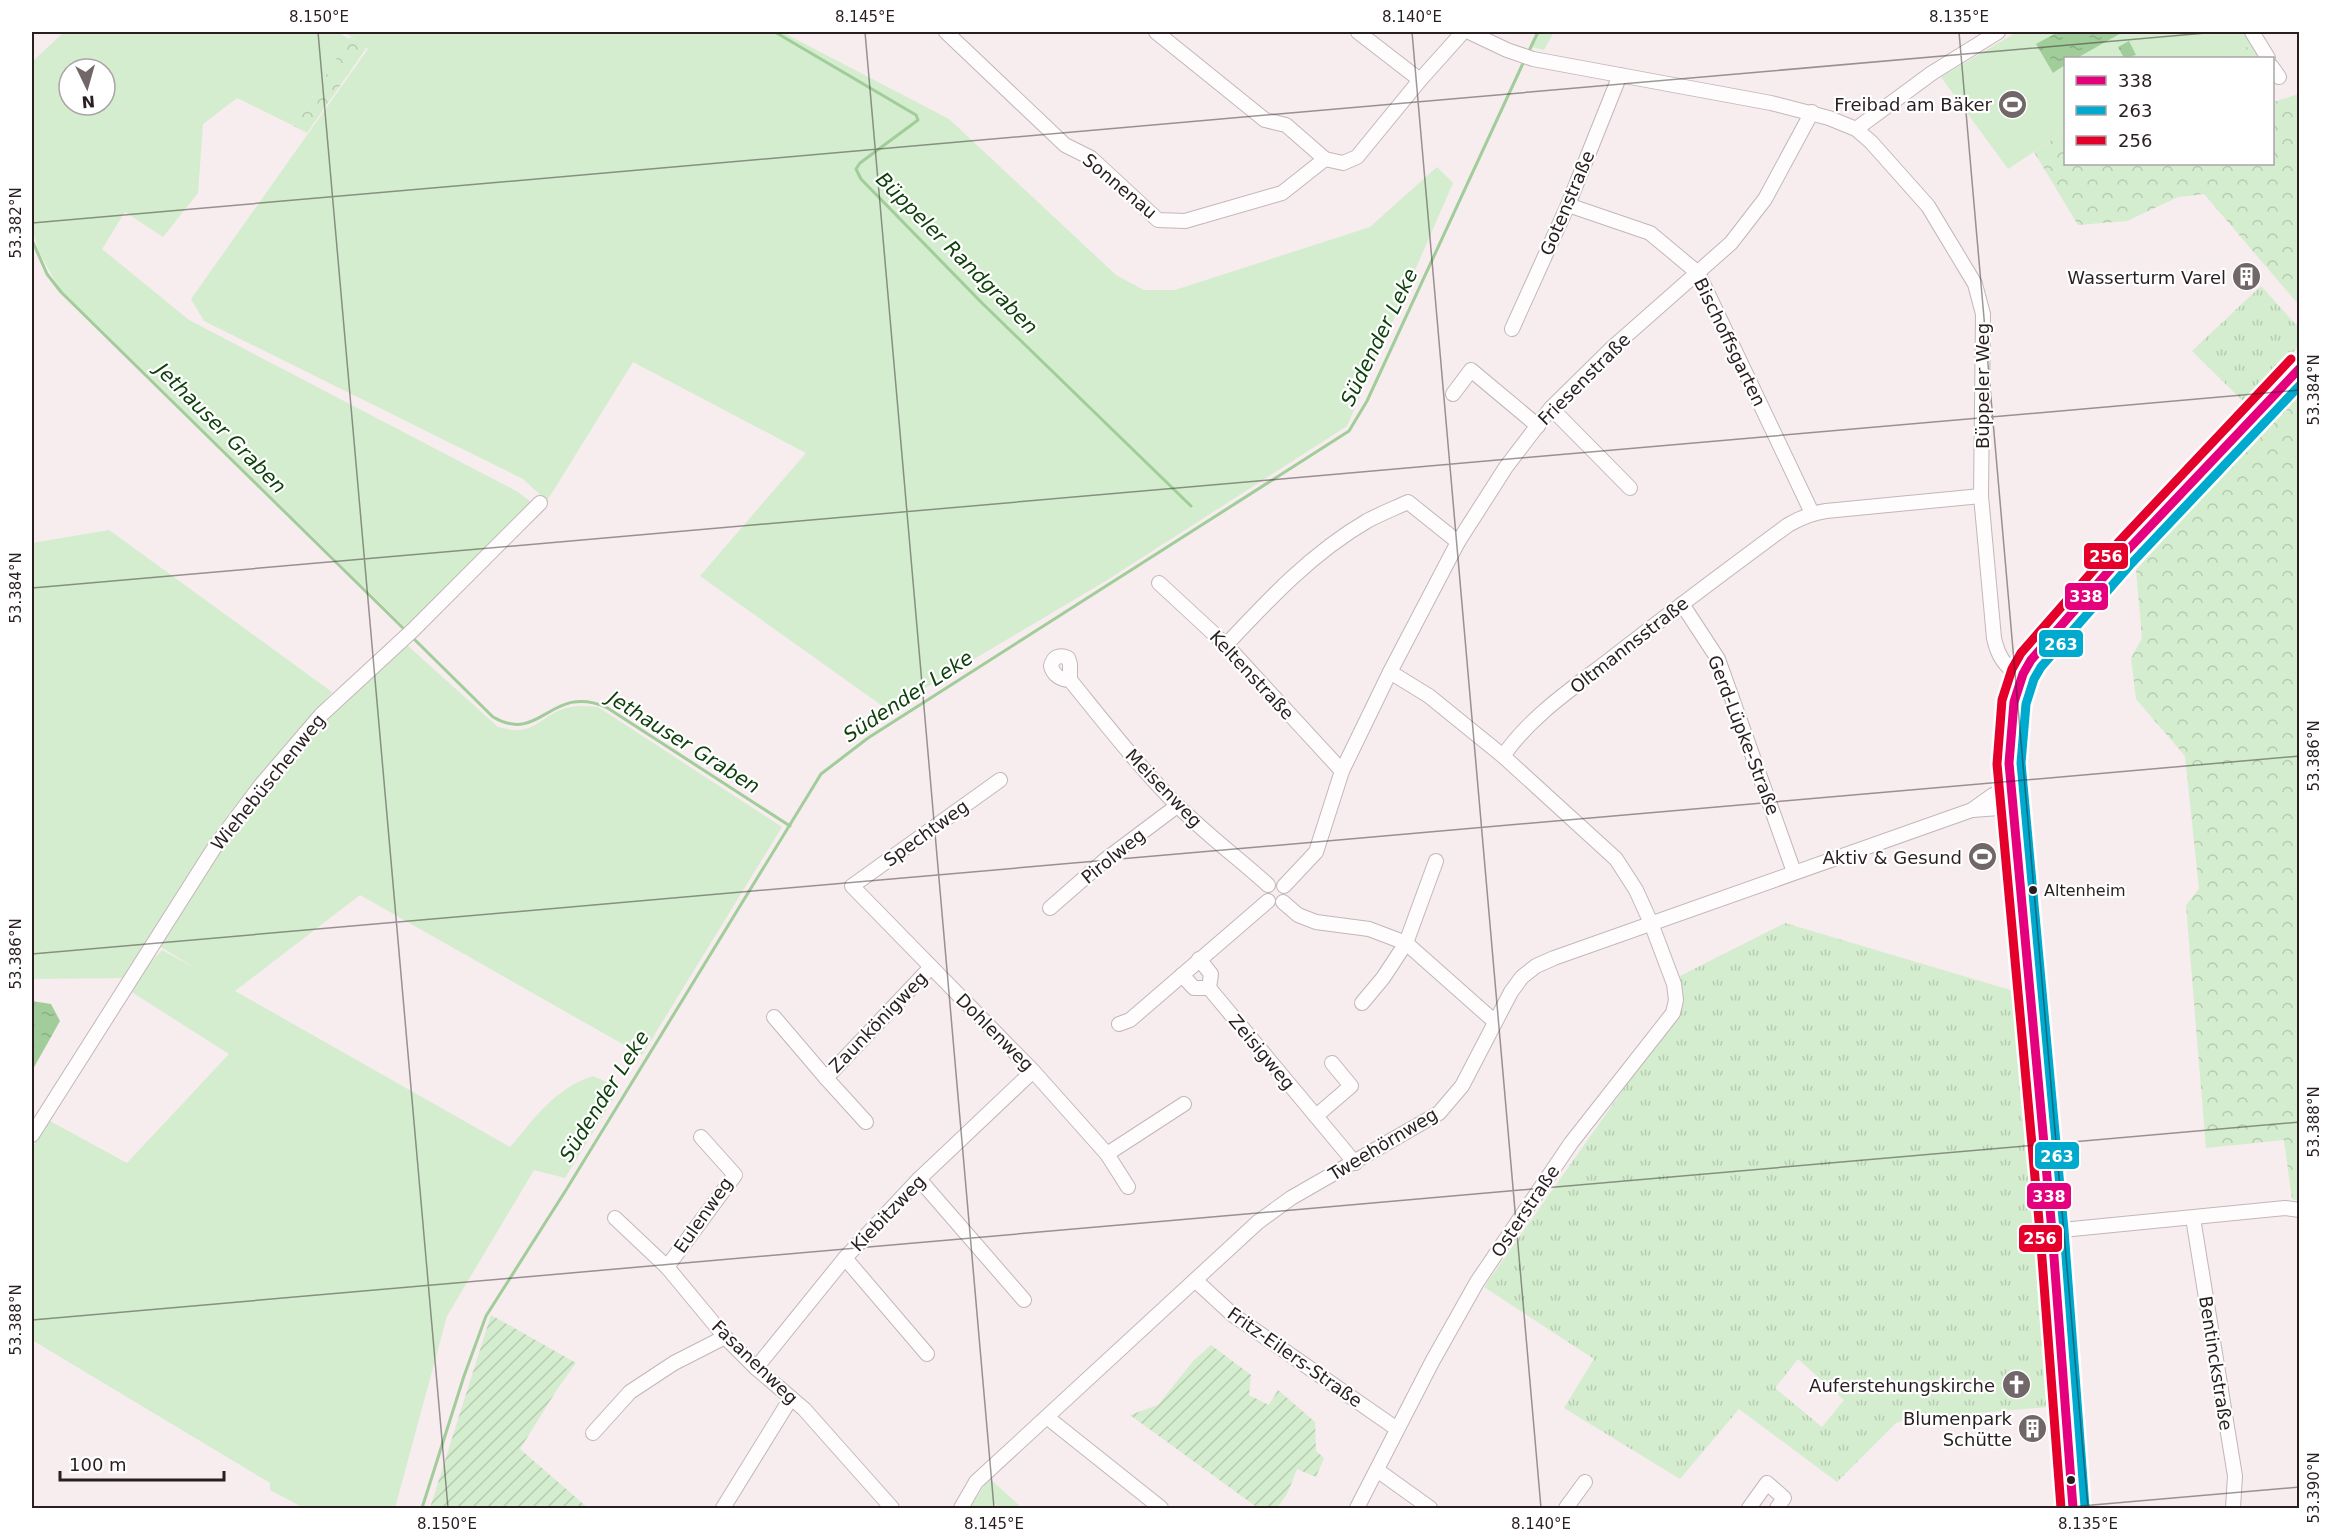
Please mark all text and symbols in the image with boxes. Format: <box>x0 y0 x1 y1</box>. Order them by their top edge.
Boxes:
text: 8.150°E <box>289 8 349 26</box>
text: 8.145°E <box>835 8 895 26</box>
text: 8.140°E <box>1382 8 1442 26</box>
text: 8.135°E <box>1929 8 1989 26</box>
north arrow <box>57 57 117 117</box>
legend <box>2064 57 2274 165</box>
text: 338 <box>2118 70 2152 91</box>
sports icon: Freibad am Bäker <box>1997 88 2029 120</box>
text: N <box>81 91 96 111</box>
place label: Freibad am Bäker <box>1834 94 1993 115</box>
text: 263 <box>2118 100 2152 121</box>
text: 256 <box>2118 130 2152 151</box>
street label: Gotenstraße <box>1535 147 1599 259</box>
street label: Sonnenau <box>1079 149 1161 223</box>
water label: Büppeler Randgraben <box>871 167 1043 339</box>
text: 53.382°N <box>7 187 25 259</box>
building icon: Wasserturm Varel <box>2231 261 2263 293</box>
water label: Südender Leke <box>1335 264 1423 410</box>
place label: Wasserturm Varel <box>2067 267 2226 288</box>
street label: Bischoffsgarten <box>1690 274 1770 410</box>
street label: Büppeler Weg <box>1972 323 1993 449</box>
street label: Friesenstraße <box>1534 329 1634 429</box>
text: 53.384°N <box>2305 354 2323 426</box>
water label: Jethauser Graben <box>148 355 291 498</box>
line badge: 256 <box>2083 542 2129 570</box>
text: 256 <box>2089 547 2123 566</box>
text: 53.384°N <box>7 552 25 624</box>
line badge: 338 <box>2064 582 2109 611</box>
text: 338 <box>2069 587 2103 606</box>
street label: Oltmannsstraße <box>1566 592 1692 698</box>
street label: Keltenstraße <box>1206 626 1298 724</box>
line badge: 263 <box>2038 629 2084 658</box>
text: 263 <box>2044 635 2078 654</box>
water label: Südender Leke <box>839 645 977 747</box>
street label: Gerd-Lüpke-Straße <box>1704 652 1784 818</box>
water label: Jethauser Graben <box>600 683 764 798</box>
street label: Wiehebüschenweg <box>207 710 329 854</box>
text: 53.386°N <box>2305 720 2323 792</box>
street label: Meisenweg <box>1121 744 1207 832</box>
street label: Spechtweg <box>880 795 972 871</box>
street label: Pirolweg <box>1077 824 1149 888</box>
sports icon: Aktiv & Gesund <box>1967 841 1999 873</box>
place label: Aktiv & Gesund <box>1822 847 1962 868</box>
place label: Altenheim <box>2044 881 2126 900</box>
marker: Altenheim <box>2027 884 2039 896</box>
text: 53.386°N <box>7 918 25 990</box>
street label: Zaunkönigweg <box>825 967 931 1077</box>
street label: Dohlenweg <box>952 989 1038 1075</box>
street label: Zeisigweg <box>1225 1010 1299 1094</box>
water label: Südender Leke <box>554 1026 654 1166</box>
text: 53.388°N <box>2305 1086 2323 1158</box>
street label: Tweehörnweg <box>1324 1103 1441 1185</box>
line badge: 263 <box>2034 1141 2080 1170</box>
text: 263 <box>2040 1147 2074 1166</box>
street label: Osterstraße <box>1487 1161 1563 1261</box>
street label: Kiebitzweg <box>846 1170 930 1256</box>
street label: Eulenweg <box>669 1173 737 1257</box>
line badge: 338 <box>2026 1182 2072 1210</box>
text: 338 <box>2032 1187 2066 1206</box>
line badge: 256 <box>2018 1224 2063 1253</box>
text: 256 <box>2023 1229 2057 1248</box>
text: 53.388°N <box>7 1284 25 1356</box>
street label: Bentinckstraße <box>2195 1294 2237 1432</box>
street label: Fritz-Eilers-Straße <box>1224 1303 1366 1411</box>
street label: Fasanenweg <box>708 1316 802 1408</box>
church icon: Auferstehungskirche <box>2000 1369 2032 1401</box>
place label: Auferstehungskirche <box>1809 1375 1995 1396</box>
place label: Blumenpark Schütte <box>1903 1408 2013 1450</box>
building icon: Blumenpark Schütte <box>2017 1412 2049 1444</box>
scale bar <box>60 1444 224 1482</box>
text: 53.390°N <box>2305 1452 2323 1524</box>
text: 100 m <box>69 1454 127 1475</box>
unlabelled marker <box>2065 1474 2077 1486</box>
text: 8.150°E <box>417 1515 477 1533</box>
text: 8.145°E <box>964 1515 1024 1533</box>
text: 8.140°E <box>1511 1515 1571 1533</box>
text: 8.135°E <box>2058 1515 2118 1533</box>

